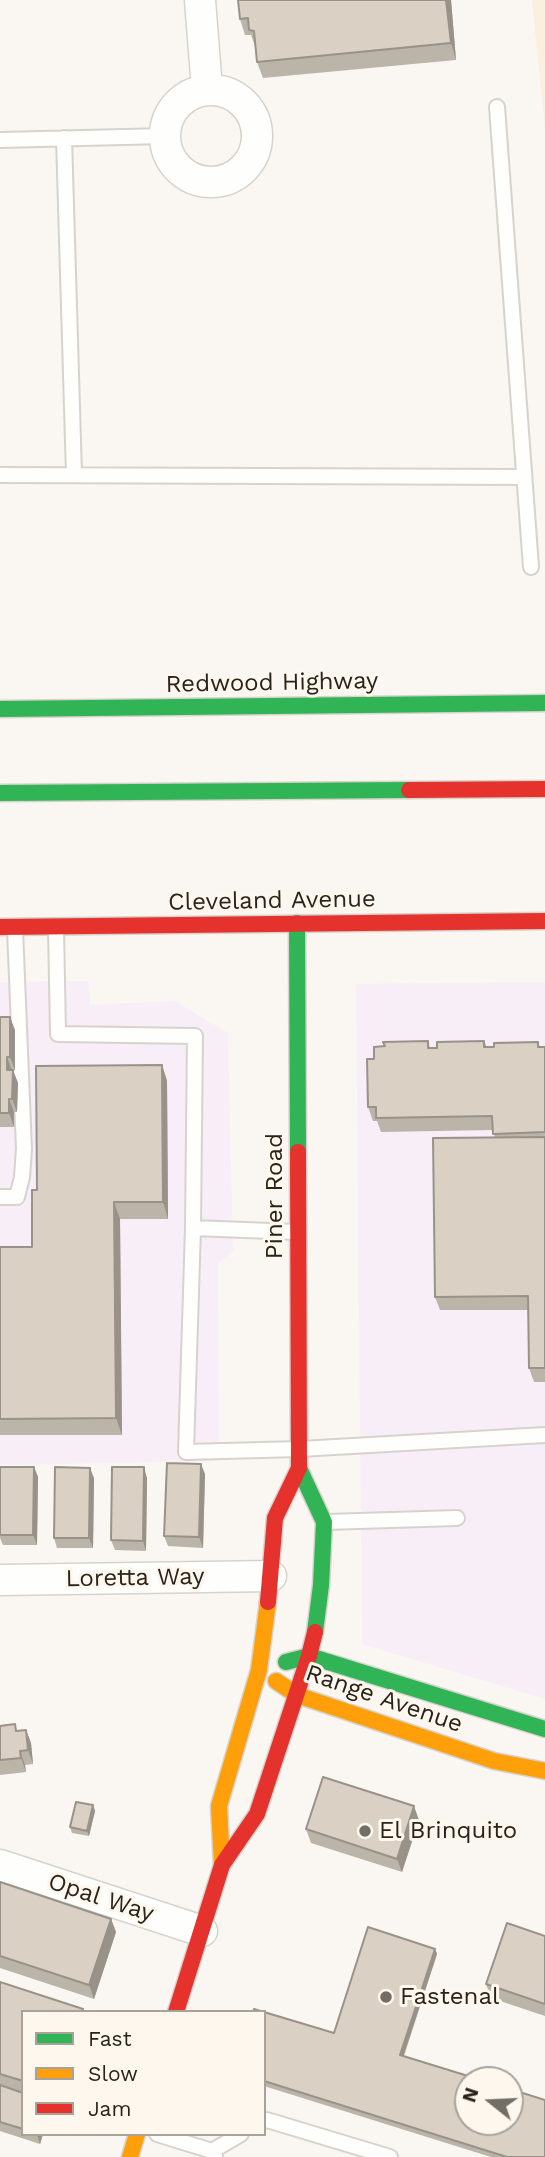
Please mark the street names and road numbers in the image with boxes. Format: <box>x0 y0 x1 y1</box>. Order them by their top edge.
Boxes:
street label: Redwood Highway <box>165 667 379 699</box>
street label: Cleveland Avenue <box>168 885 376 917</box>
street label: Piner Road <box>261 1133 289 1259</box>
street label: Loretta Way <box>65 1562 205 1594</box>
street label: Range Avenue <box>302 1659 466 1739</box>
street label: Opal Way <box>45 1867 157 1929</box>

